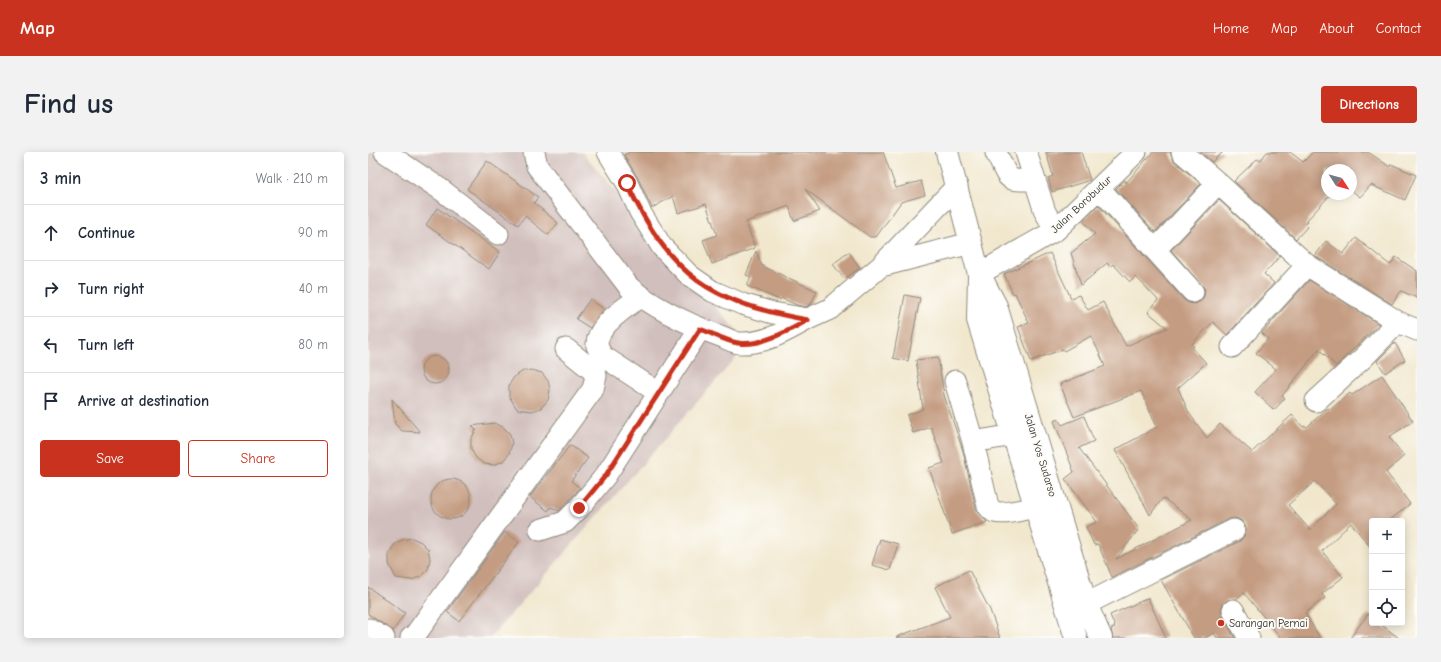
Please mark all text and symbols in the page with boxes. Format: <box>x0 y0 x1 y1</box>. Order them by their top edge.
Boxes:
text: Map <box>20 17 55 39</box>
text: Home <box>1213 20 1249 37</box>
text: Map <box>1271 20 1297 37</box>
text: About <box>1319 20 1354 37</box>
text: Contact <box>1376 20 1421 37</box>
button: Directions <box>1321 86 1417 123</box>
text: Find us <box>24 88 113 120</box>
north arrow <box>1321 164 1357 200</box>
text: 3 min <box>40 169 81 188</box>
text: Walk · 210 m <box>256 171 328 186</box>
street label: Jalan Borobudur <box>1048 172 1115 236</box>
route start <box>618 174 636 192</box>
icon: ahead <box>40 222 62 244</box>
text: Continue <box>78 224 135 242</box>
text: 90 m <box>298 225 328 240</box>
icon: right <box>40 278 62 300</box>
text: Turn right <box>78 280 144 298</box>
text: 40 m <box>299 281 328 296</box>
icon: left <box>40 334 62 356</box>
text: Turn left <box>78 336 134 354</box>
text: 80 m <box>298 337 328 352</box>
icon: arrive <box>40 390 62 412</box>
text: Arrive at destination <box>78 392 209 410</box>
street label: Jalan Yos Sudarso <box>1022 412 1059 499</box>
button: Save <box>40 440 180 477</box>
button: Share <box>188 440 328 477</box>
route end <box>570 499 588 517</box>
map controls <box>1369 518 1405 626</box>
button: + <box>1369 518 1405 554</box>
button: − <box>1369 554 1405 590</box>
button: locate <box>1369 590 1405 626</box>
place label: Sarangan Pernai <box>1229 617 1308 630</box>
marker: Sarangan Pernai <box>1216 618 1226 628</box>

